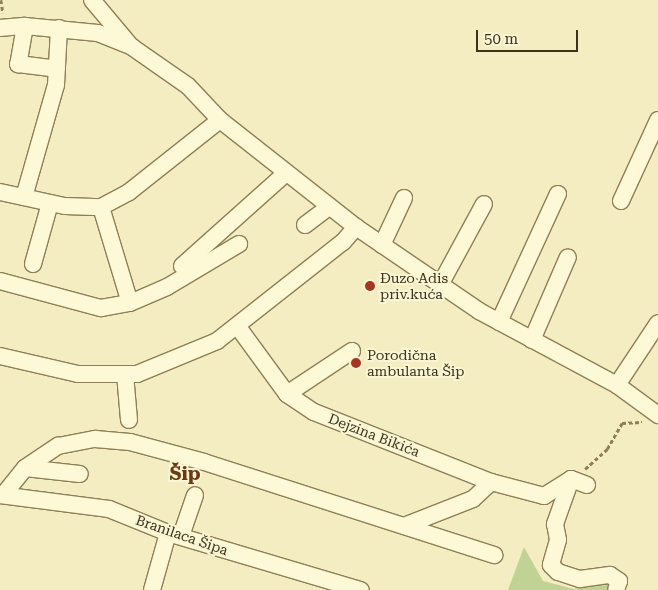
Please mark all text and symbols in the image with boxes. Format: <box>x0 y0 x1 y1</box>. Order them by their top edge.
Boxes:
scale bar <box>478 20 580 52</box>
text: 50 m <box>484 30 518 48</box>
place label: Đuzo Adis priv.kuća <box>380 270 448 302</box>
marker: Đuzo Adis priv.kuća <box>364 280 376 292</box>
place label: Porodična ambulanta Šip <box>367 347 464 380</box>
marker: Porodična ambulanta Šip <box>349 356 363 370</box>
street label: Dejzina Bikića <box>326 410 422 460</box>
district label: Šip <box>169 463 201 485</box>
street label: Branilaca Šipa <box>134 511 230 559</box>

